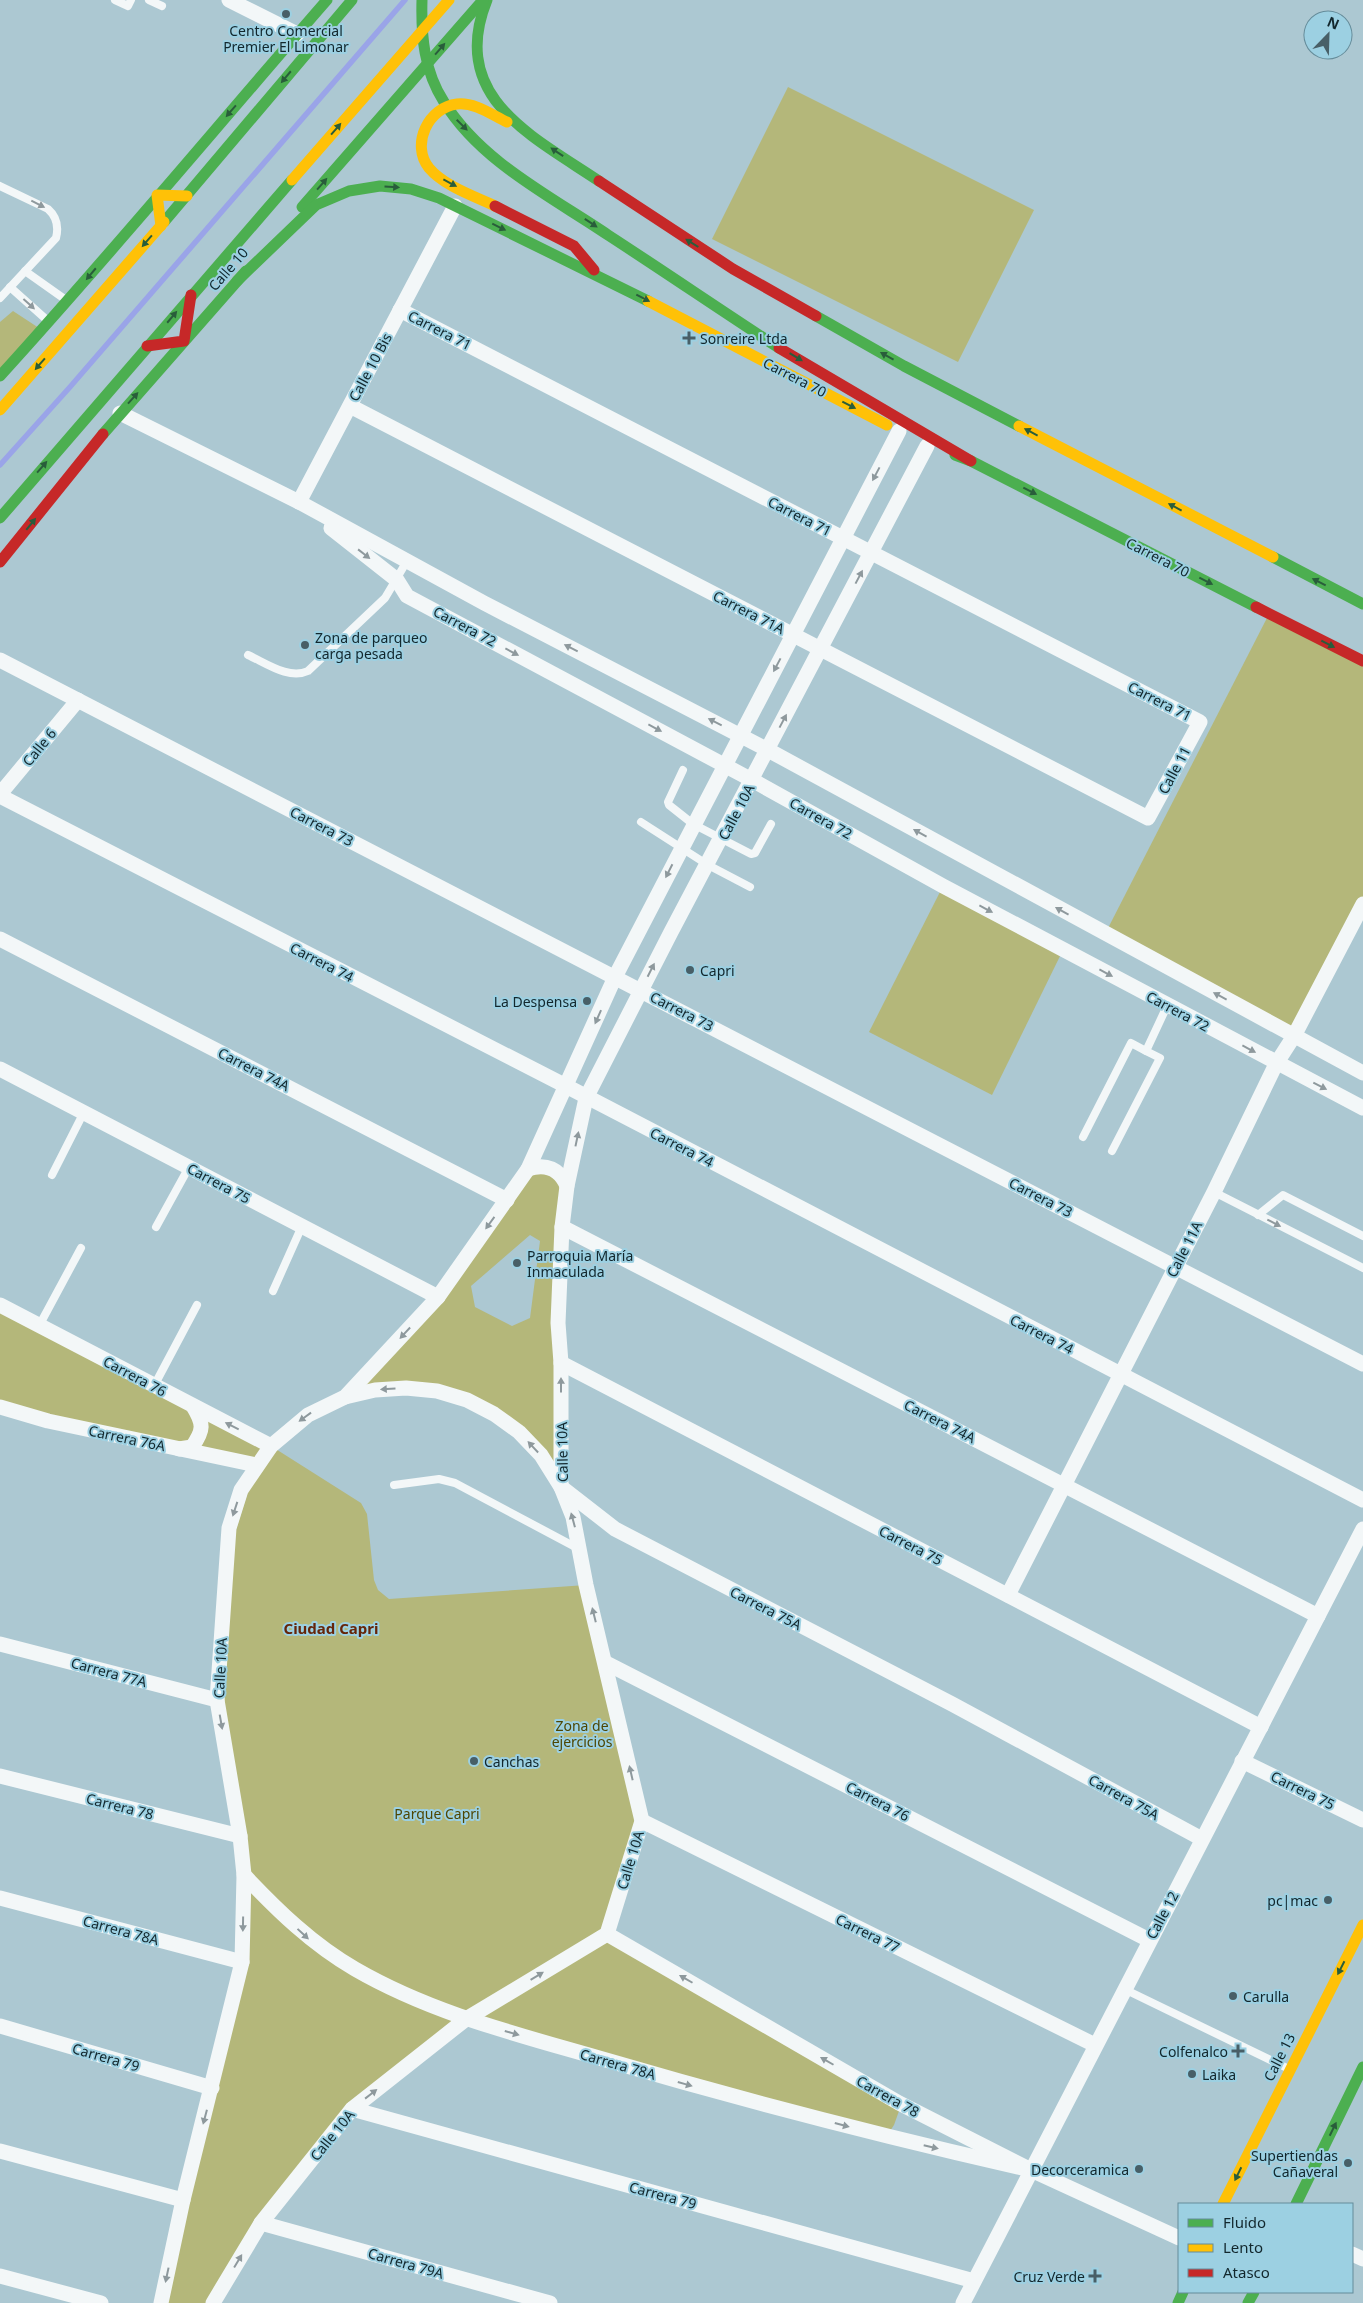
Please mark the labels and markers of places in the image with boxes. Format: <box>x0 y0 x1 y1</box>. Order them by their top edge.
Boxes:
marker: Centro Comercial Premier El Limonar <box>280 8 292 20</box>
place label: Centro Comercial Premier El Limonar <box>223 21 349 56</box>
place label: Sonreire Ltda <box>700 329 788 348</box>
marker: Sonreire Ltda <box>682 331 696 345</box>
place label: Zona de parqueo carga pesada <box>315 628 427 663</box>
marker: Zona de parqueo carga pesada <box>299 639 311 651</box>
place label: Capri <box>700 961 735 980</box>
marker: Capri <box>684 964 696 976</box>
place label: La Despensa <box>494 992 577 1011</box>
marker: La Despensa <box>581 995 593 1007</box>
place label: Parroquia María Inmaculada <box>527 1246 633 1281</box>
marker: Parroquia María Inmaculada <box>511 1257 523 1269</box>
place label: Canchas <box>484 1752 540 1771</box>
marker: Canchas <box>468 1755 480 1767</box>
place label: pc|mac <box>1267 1891 1318 1910</box>
marker: pc|mac <box>1322 1894 1334 1906</box>
place label: Carulla <box>1243 1987 1289 2006</box>
marker: Carulla <box>1227 1990 1239 2002</box>
place label: Colfenalco <box>1159 2042 1228 2061</box>
marker: Colfenalco <box>1232 2045 1244 2057</box>
place label: Laika <box>1202 2065 1236 2084</box>
marker: Laika <box>1186 2068 1198 2080</box>
place label: Supertiendas Cañaveral <box>1251 2146 1338 2181</box>
marker: Supertiendas Cañaveral <box>1342 2157 1354 2169</box>
place label: Decorceramica <box>1031 2160 1129 2179</box>
marker: Decorceramica <box>1133 2163 1145 2175</box>
place label: Cruz Verde <box>1013 2267 1085 2286</box>
marker: Cruz Verde <box>1089 2270 1101 2282</box>

